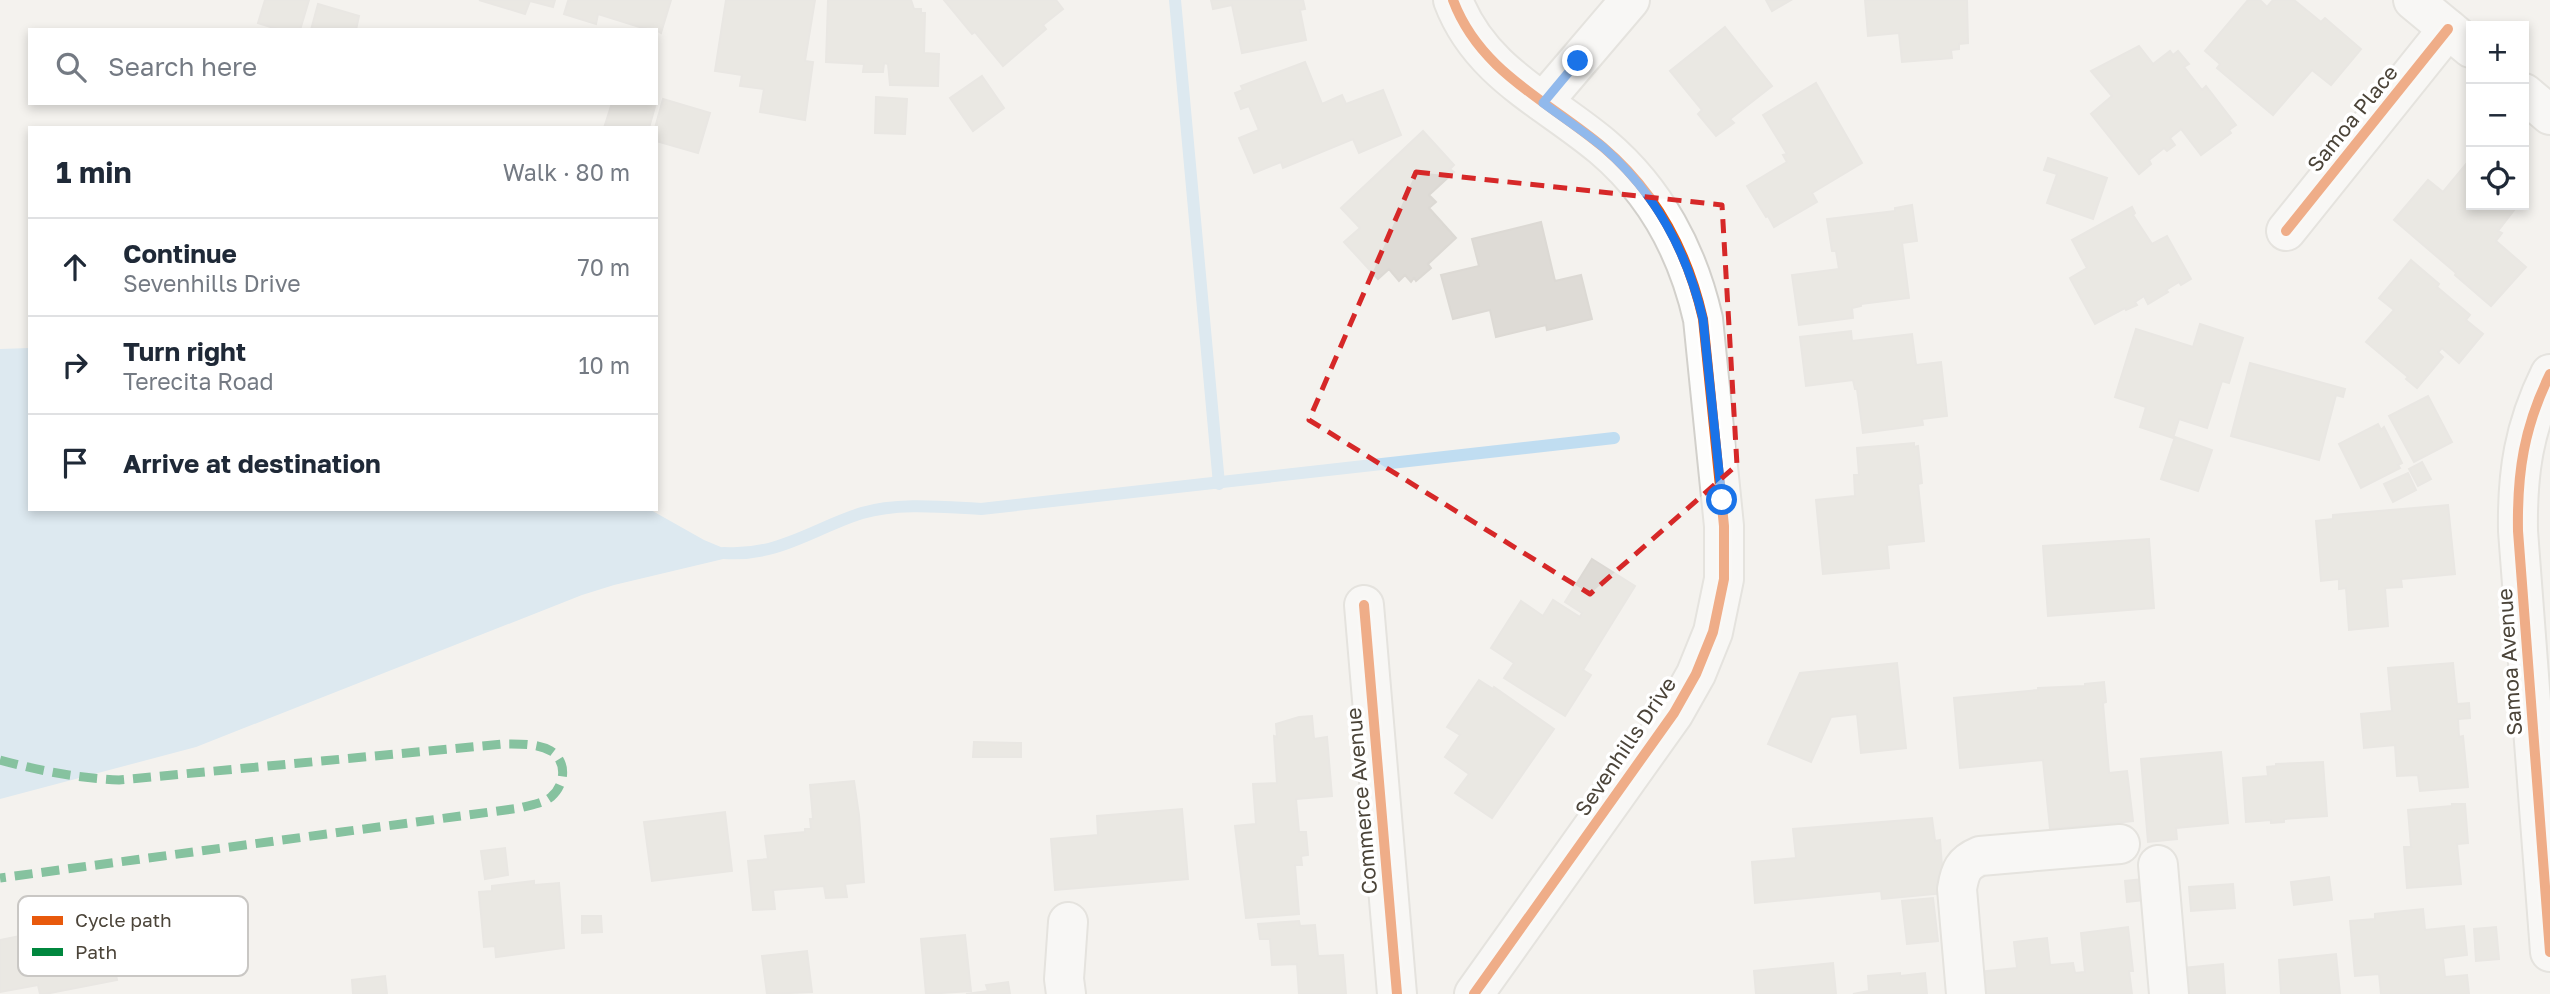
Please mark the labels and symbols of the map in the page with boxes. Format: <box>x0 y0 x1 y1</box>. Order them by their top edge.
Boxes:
route end <box>1562 45 1593 76</box>
street label: Samoa Place <box>2301 59 2403 177</box>
route start <box>1706 484 1737 515</box>
street label: Samoa Avenue <box>2491 587 2527 737</box>
street label: Sevenhills Drive <box>1569 672 1681 820</box>
street label: Commerce Avenue <box>1340 707 1382 895</box>
legend <box>18 896 248 976</box>
text: Cycle path <box>75 908 172 931</box>
text: Path <box>75 940 117 963</box>

